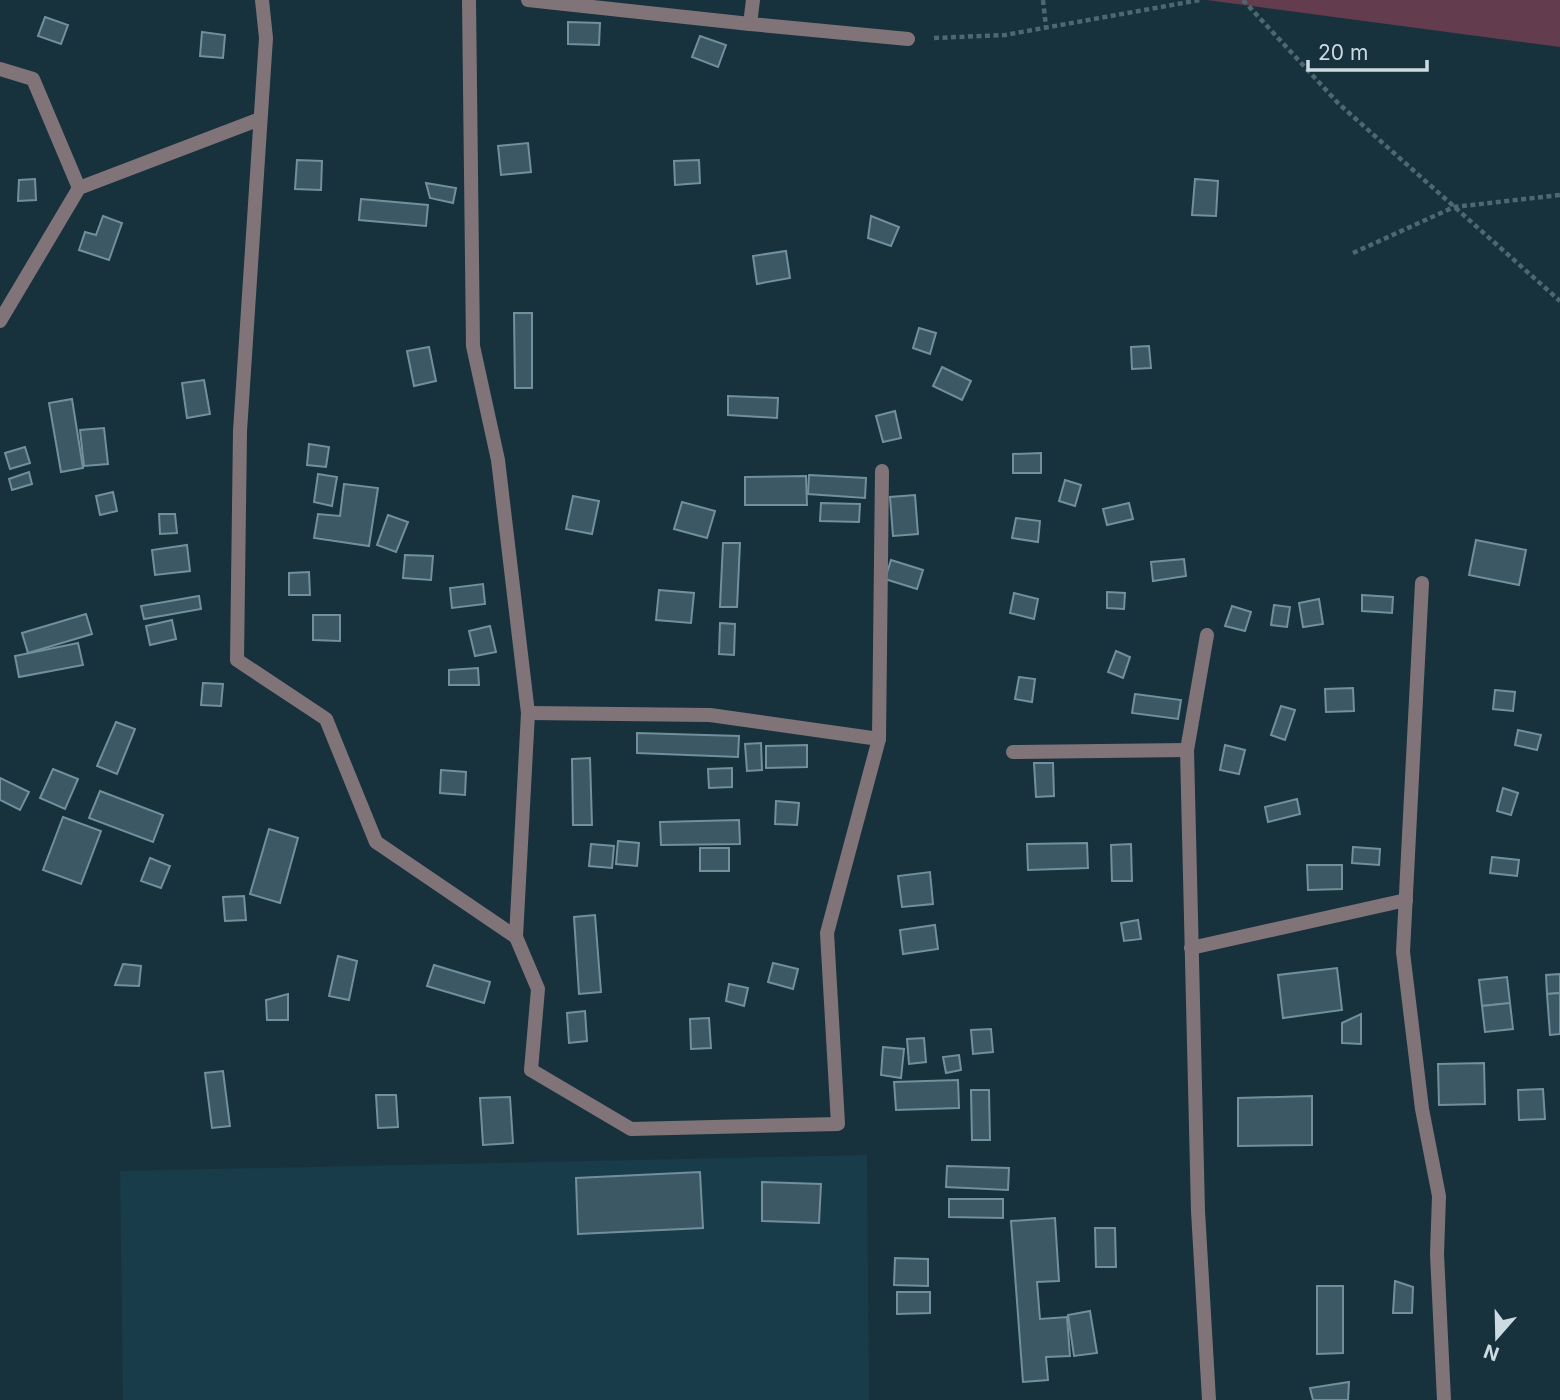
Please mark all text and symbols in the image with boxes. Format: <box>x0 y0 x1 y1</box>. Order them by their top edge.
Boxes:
scale bar <box>1308 28 1427 72</box>
text: 20 m <box>1318 40 1368 65</box>
north arrow <box>1462 1302 1532 1372</box>
text: N <box>1481 1339 1502 1366</box>

